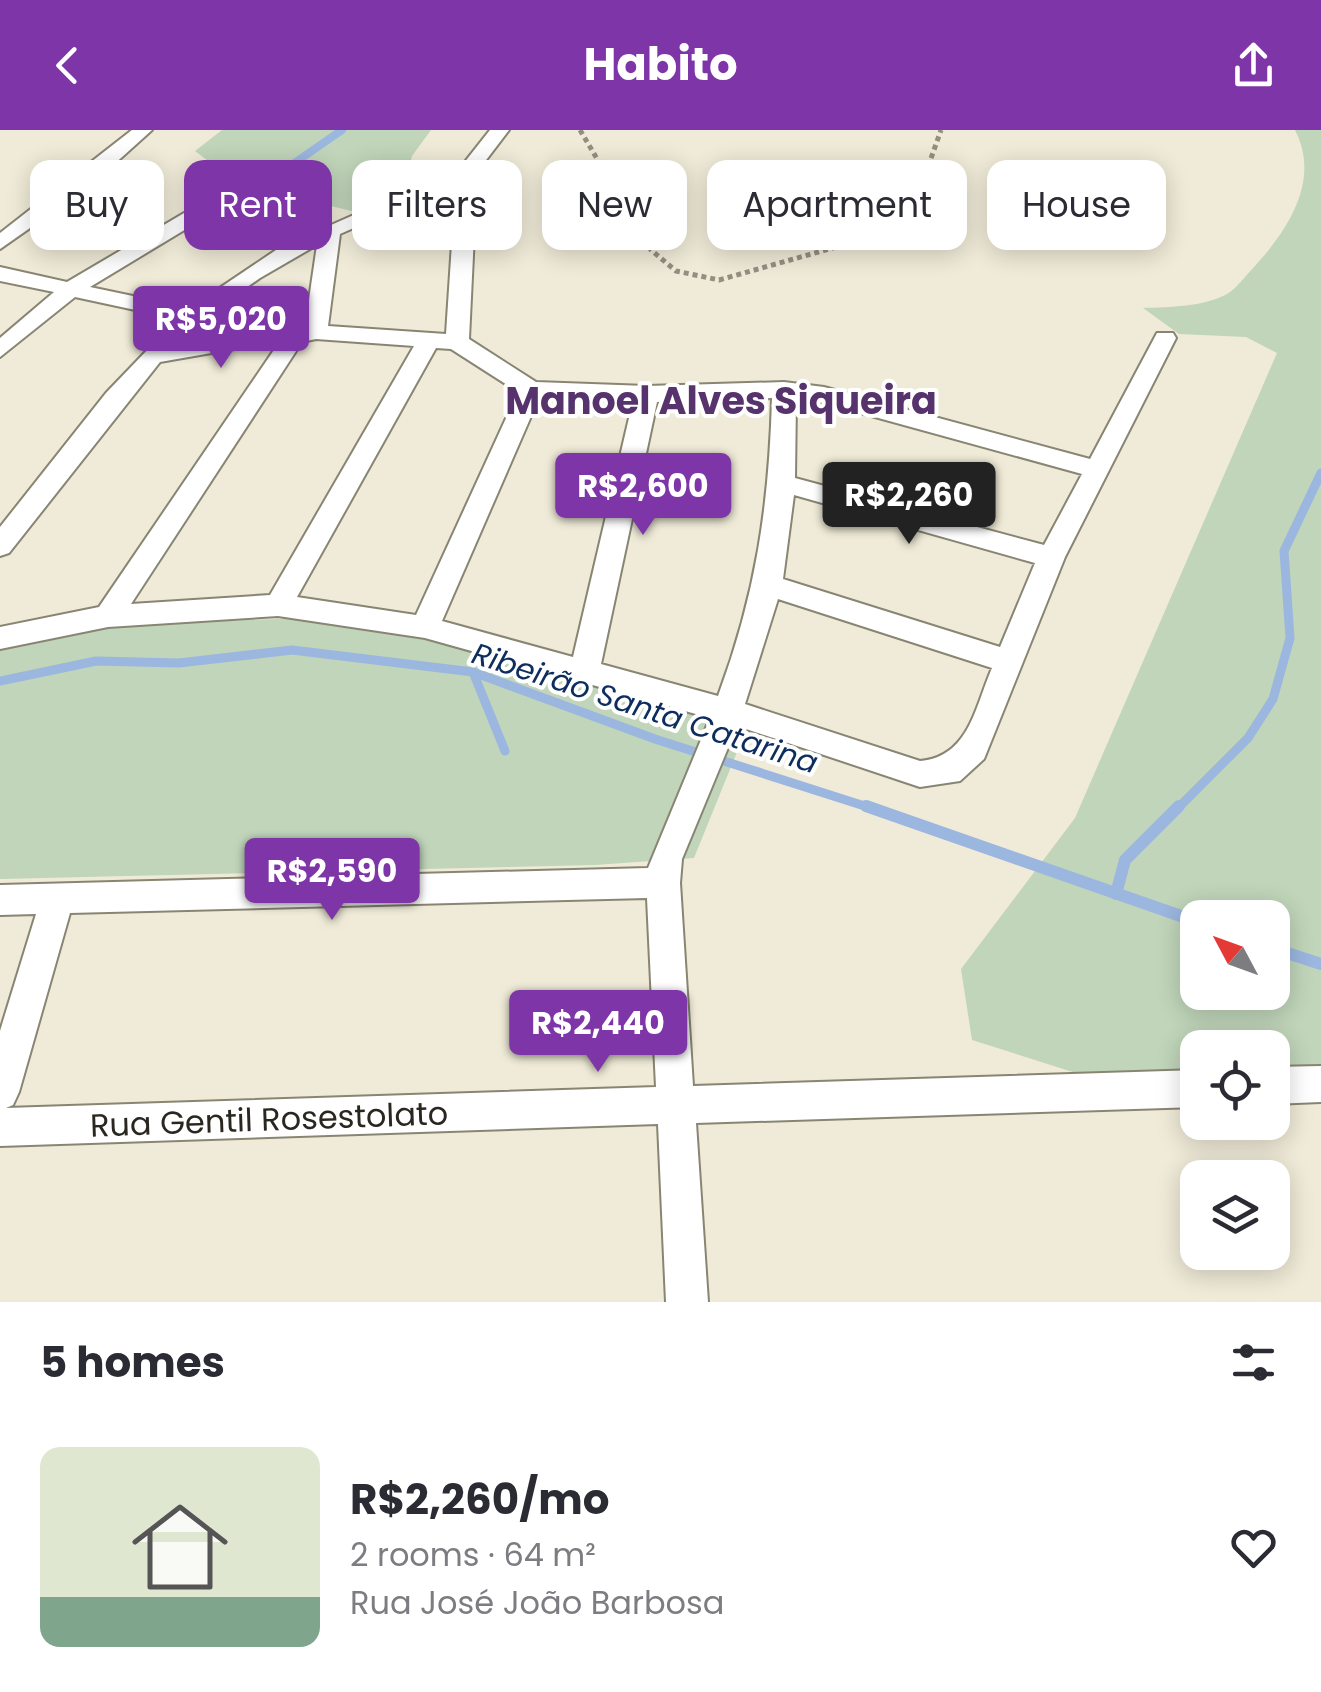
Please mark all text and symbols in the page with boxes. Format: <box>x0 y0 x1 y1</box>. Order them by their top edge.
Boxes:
text: Habito <box>583 33 738 96</box>
icon: back <box>40 38 95 93</box>
icon: share <box>1226 38 1281 93</box>
chip: Buy <box>30 160 164 250</box>
chip: Rent <box>184 160 332 250</box>
chip: Filters <box>352 160 522 250</box>
chip: New <box>542 160 687 250</box>
chip: Apartment <box>707 160 967 250</box>
chip: House <box>987 160 1166 250</box>
pin: R$5,020 <box>129 286 313 371</box>
text: R$5,020 <box>155 296 287 341</box>
district label: Manoel Alves Siqueira <box>505 374 937 427</box>
pin: R$2,600 <box>551 453 735 538</box>
pin: R$2,260 <box>817 462 1001 547</box>
text: R$2,600 <box>577 463 709 508</box>
text: R$2,260 <box>845 472 973 517</box>
water label: Ribeirão Santa Catarina <box>467 632 823 784</box>
pin: R$2,590 <box>240 838 424 923</box>
text: R$2,590 <box>267 848 397 893</box>
north arrow <box>1180 900 1290 1010</box>
map controls <box>1180 900 1290 1270</box>
pin: R$2,440 <box>506 990 690 1075</box>
text: R$2,440 <box>531 1000 665 1045</box>
button: locate <box>1180 1030 1290 1140</box>
street label: Rua Gentil Rosestolato <box>89 1090 449 1148</box>
button: layers <box>1180 1160 1290 1270</box>
text: 5 homes <box>40 1333 225 1392</box>
icon: filters <box>1226 1335 1281 1390</box>
text: R$2,260/mo <box>350 1470 609 1529</box>
icon: home <box>120 1487 240 1607</box>
icon: heart <box>1226 1520 1281 1575</box>
text: 2 rooms · 64 m² <box>350 1532 596 1577</box>
text: Rua José João Barbosa <box>350 1580 724 1625</box>

